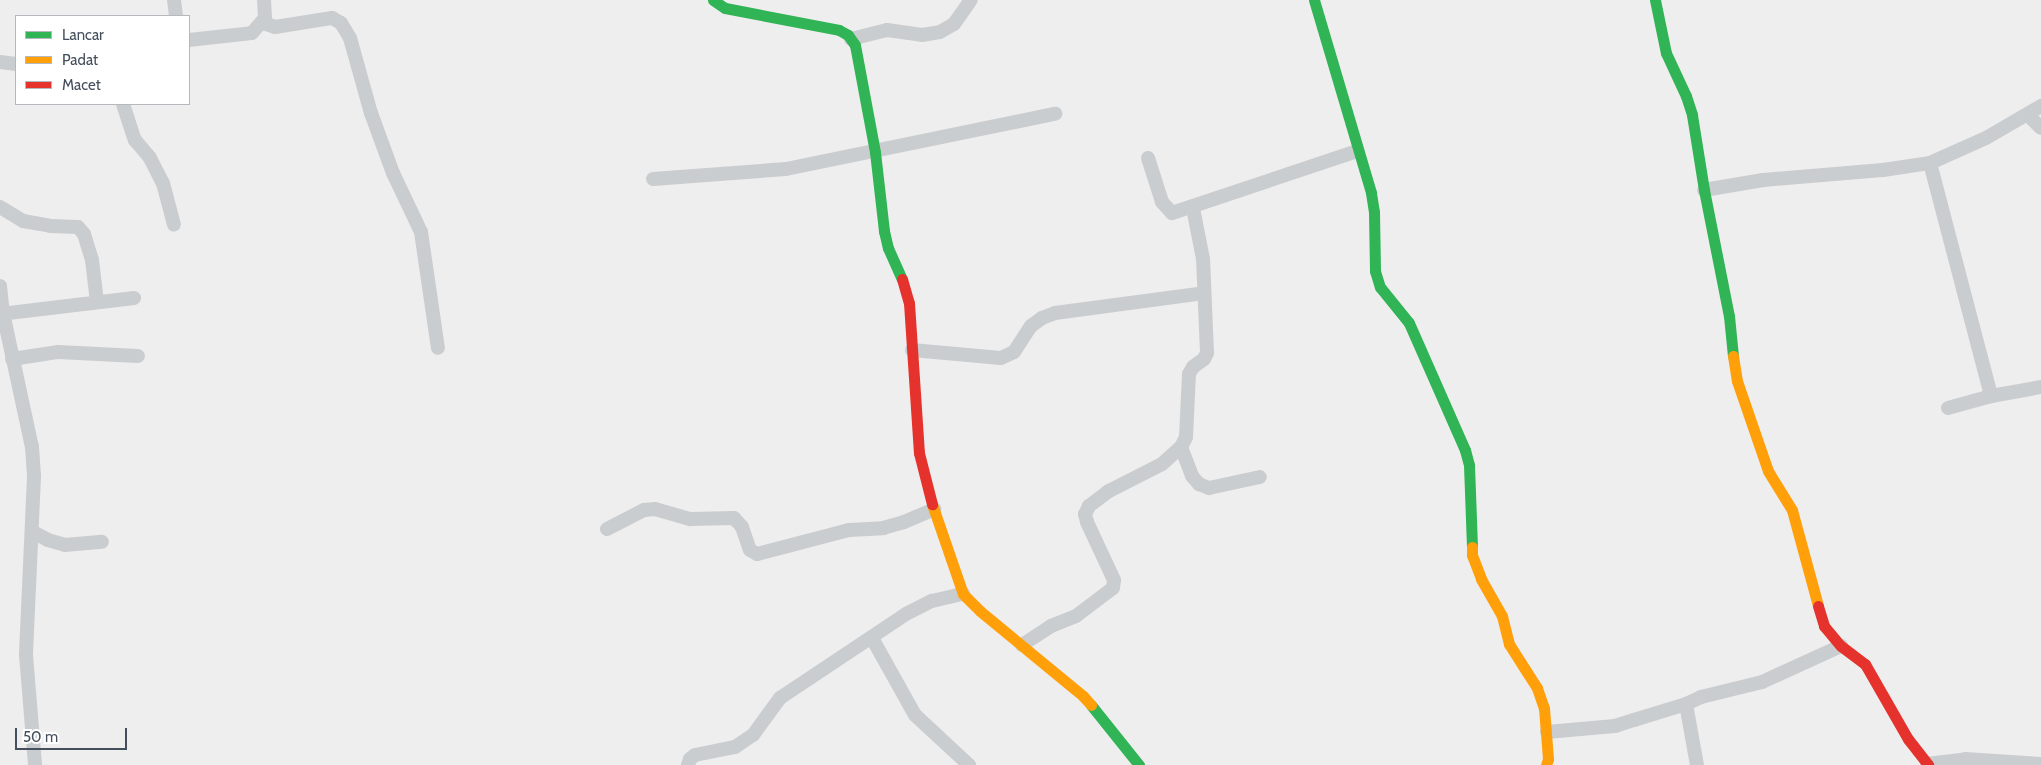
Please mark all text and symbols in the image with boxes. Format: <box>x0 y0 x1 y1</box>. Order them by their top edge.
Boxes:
legend <box>15 15 190 105</box>
text: Lancar <box>62 26 104 44</box>
text: Padat <box>62 51 98 69</box>
text: Macet <box>62 76 101 94</box>
scale bar <box>18 718 130 750</box>
text: 50 m <box>23 728 58 746</box>

